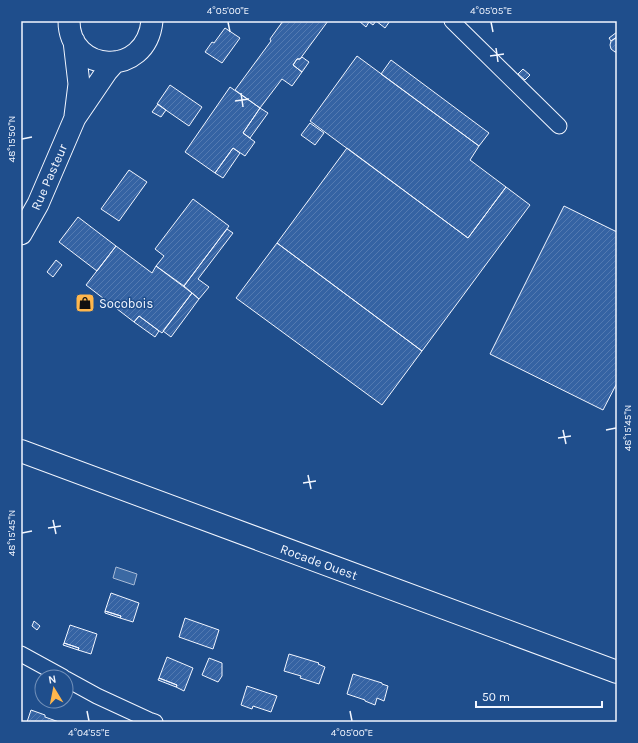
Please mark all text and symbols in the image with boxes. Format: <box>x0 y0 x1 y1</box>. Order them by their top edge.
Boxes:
text: 4°05'00"E <box>207 5 249 17</box>
text: 4°05'05"E <box>470 5 512 17</box>
text: 48°15'50"N <box>6 116 18 162</box>
street label: Rue Pasteur <box>28 141 70 212</box>
shop icon: Socobois <box>74 292 96 314</box>
place label: Socobois <box>99 296 153 311</box>
text: 48°15'45"N <box>622 405 634 451</box>
text: 48°15'45"N <box>6 510 18 556</box>
street label: Rocade Ouest <box>278 541 360 583</box>
north arrow <box>34 669 74 709</box>
text: N <box>47 673 57 687</box>
scale bar <box>476 683 602 709</box>
text: 50 m <box>482 690 510 704</box>
text: 4°04'55"E <box>68 727 110 739</box>
text: 4°05'00"E <box>331 727 373 739</box>

